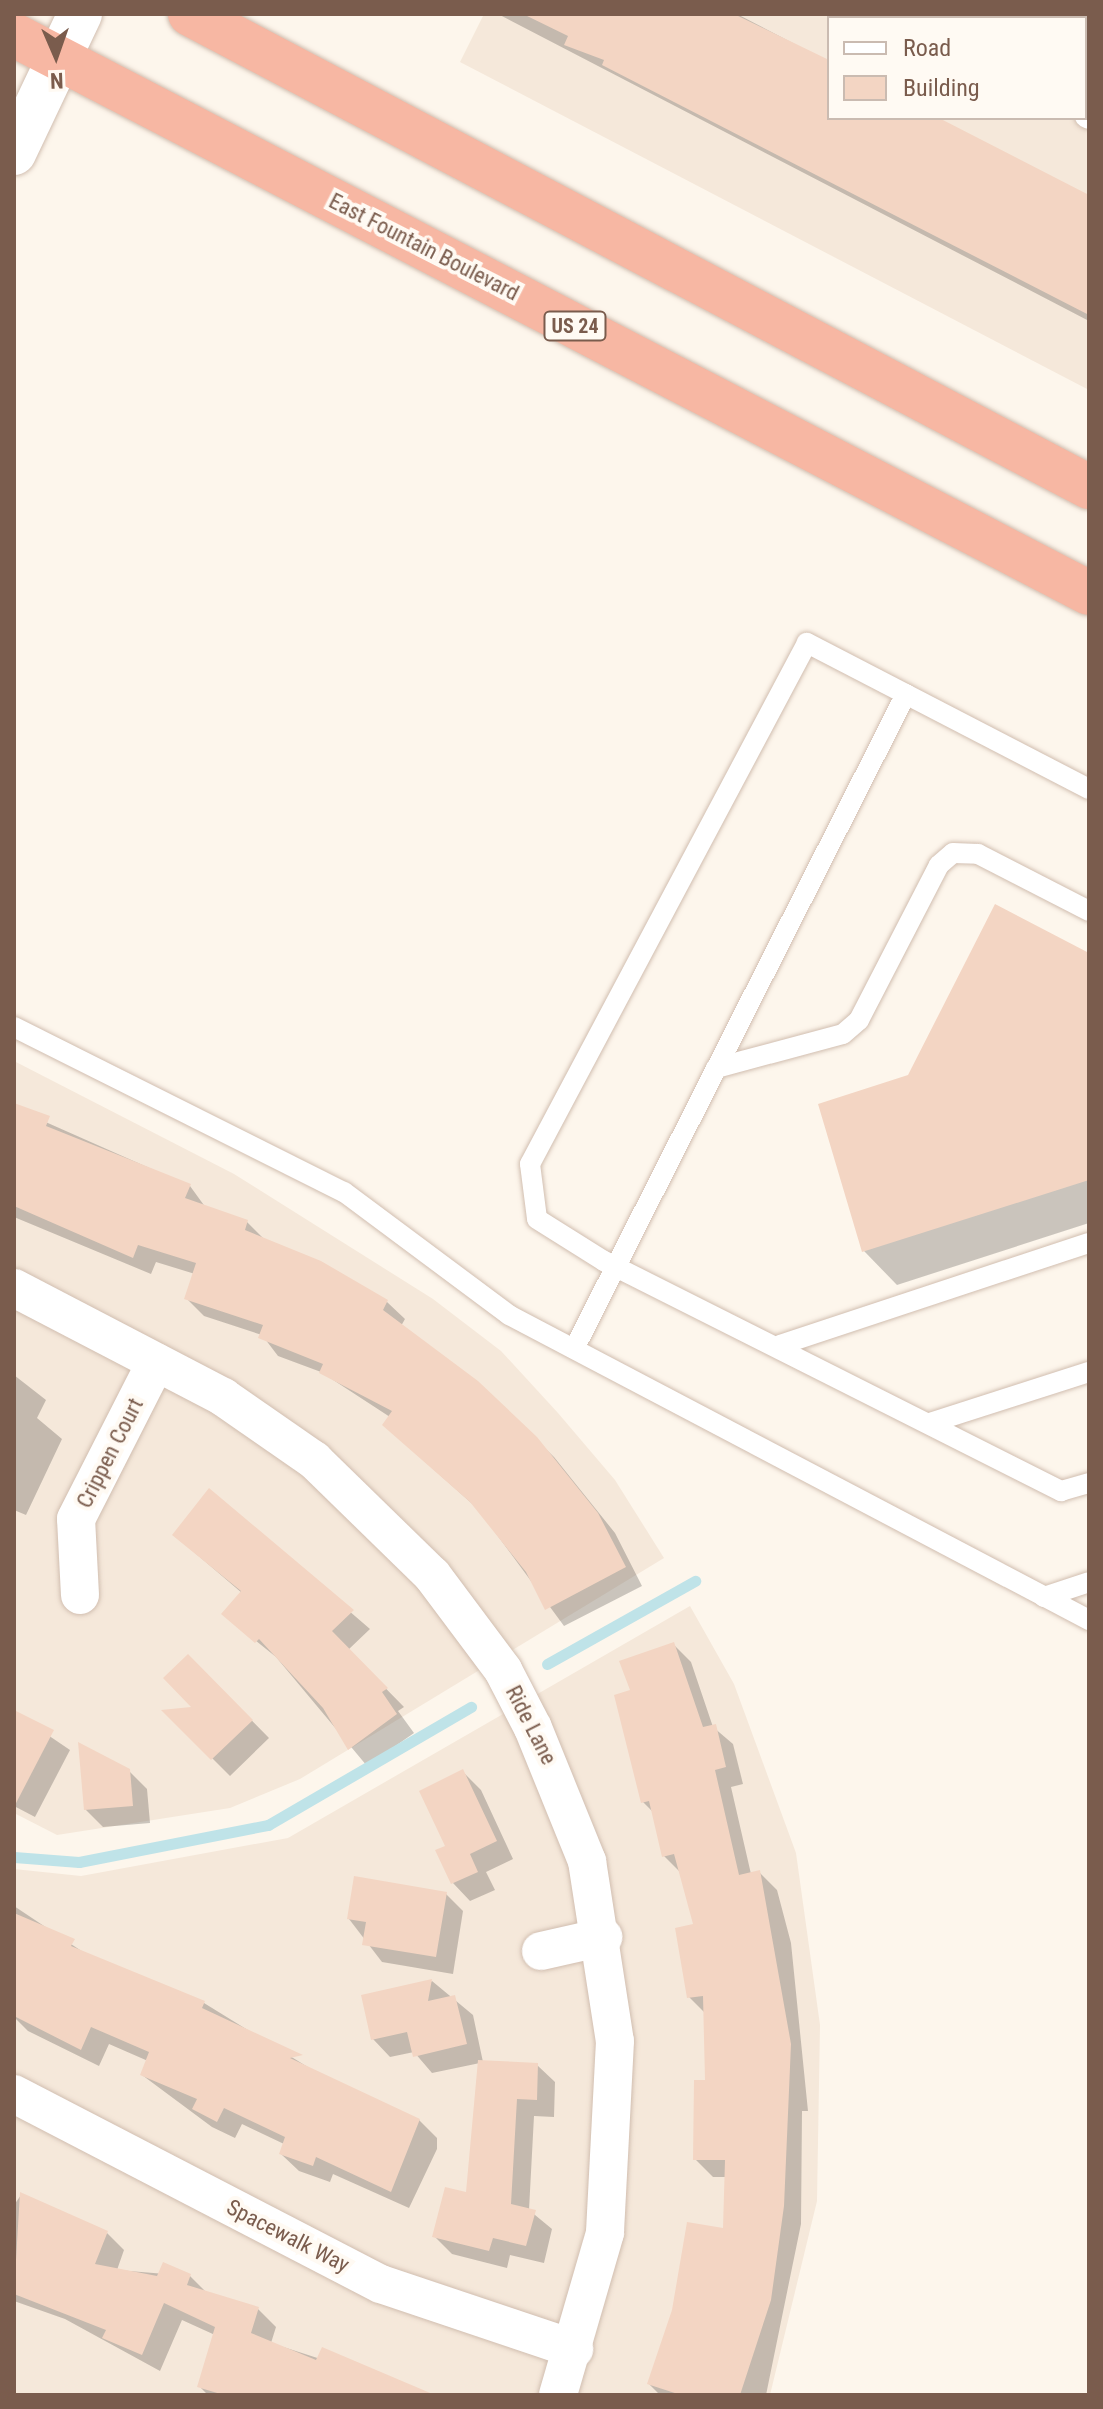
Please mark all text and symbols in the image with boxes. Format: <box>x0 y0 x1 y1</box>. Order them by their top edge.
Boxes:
north arrow <box>16 16 96 96</box>
legend <box>827 16 1087 120</box>
text: Road <box>903 34 951 62</box>
text: N <box>50 68 64 93</box>
text: Building <box>903 74 980 102</box>
street label: East Fountain Boulevard <box>325 188 523 306</box>
road number: US 24 <box>543 310 607 342</box>
street label: Crippen Court <box>71 1394 149 1512</box>
street label: Ride Lane <box>500 1681 562 1769</box>
street label: Spacewalk Way <box>222 2194 354 2278</box>

